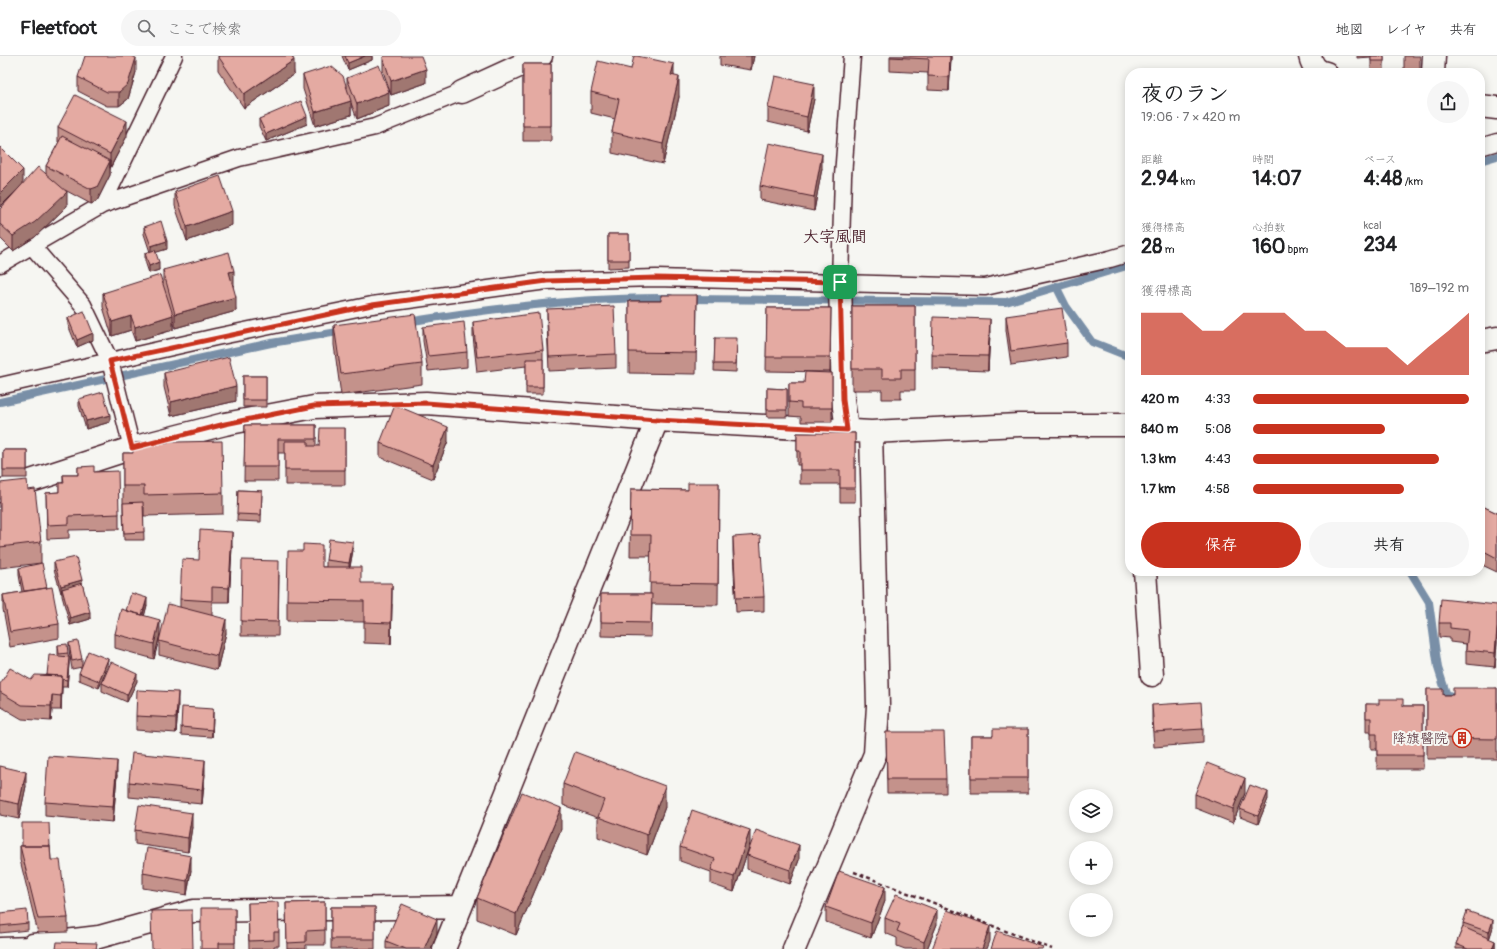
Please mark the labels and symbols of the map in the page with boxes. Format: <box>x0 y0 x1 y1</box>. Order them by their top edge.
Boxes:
district label: 大字風間 <box>803 227 867 247</box>
pin <box>823 265 857 299</box>
building icon: 降旗醫院 <box>1451 727 1473 749</box>
place label: 降旗醫院 <box>1392 730 1448 747</box>

